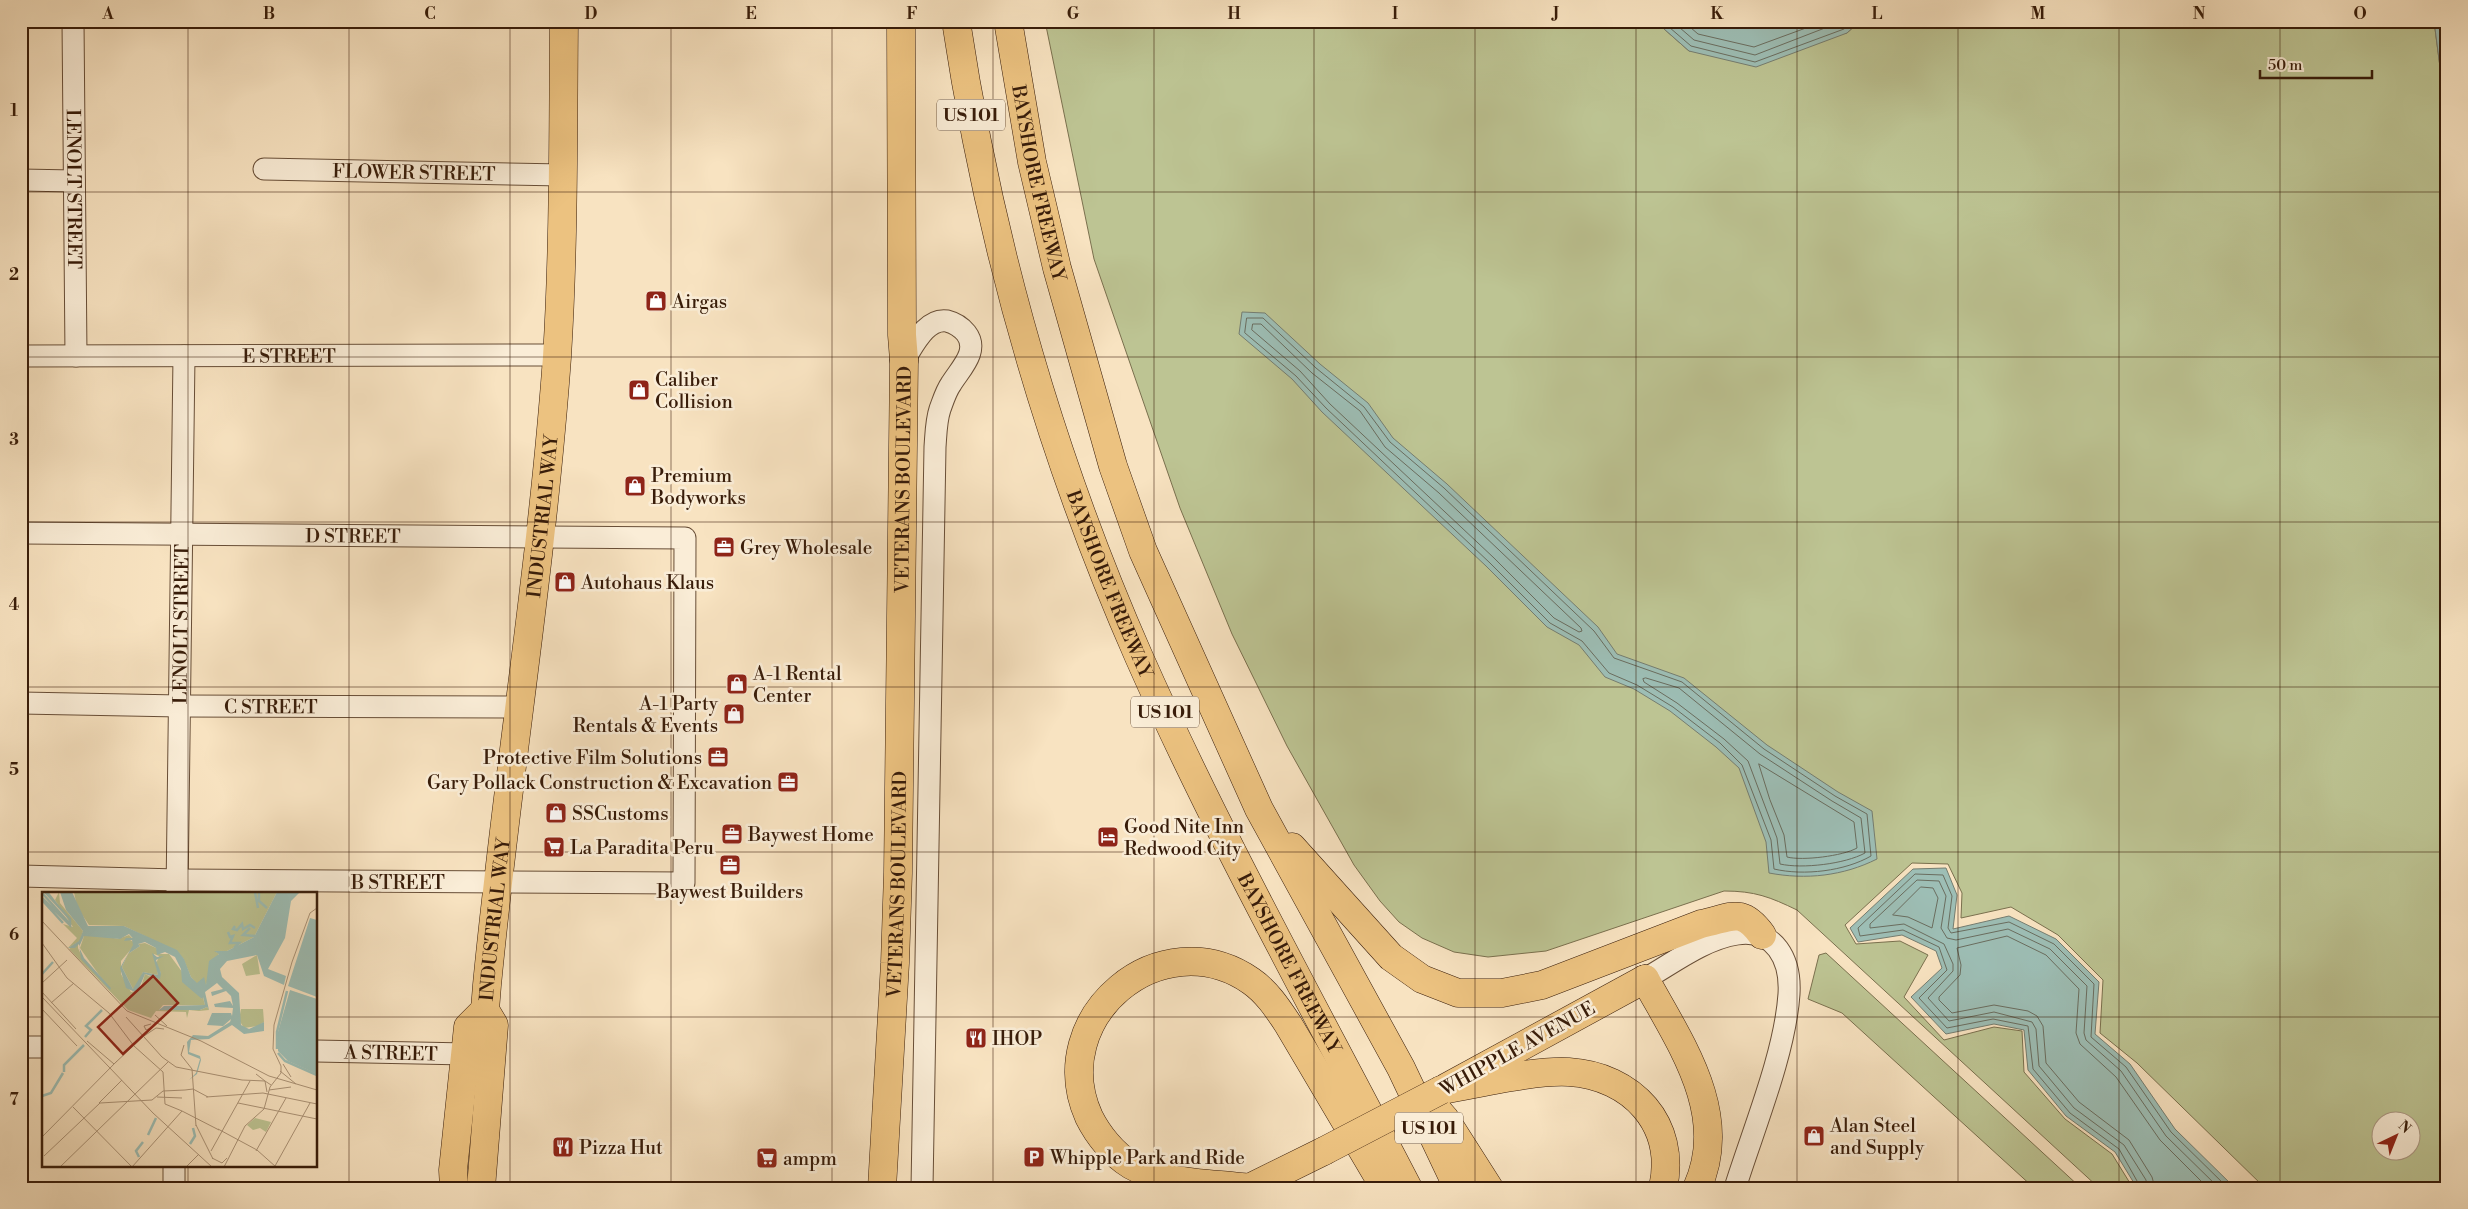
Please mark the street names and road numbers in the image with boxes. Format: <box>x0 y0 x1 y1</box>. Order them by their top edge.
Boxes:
street label: BAYSHORE FREEWAY <box>1006 82 1072 286</box>
road number: US 101 <box>937 100 1005 130</box>
street label: LENOLT STREET <box>61 109 86 269</box>
street label: FLOWER STREET <box>332 159 496 187</box>
street label: E STREET <box>242 344 336 369</box>
street label: VETERANS BOULEVARD <box>890 366 917 594</box>
street label: INDUSTRIAL WAY <box>522 432 564 599</box>
street label: BAYSHORE FREEWAY <box>1060 486 1158 683</box>
street label: D STREET <box>305 524 401 549</box>
street label: LENOLT STREET <box>168 544 195 704</box>
street label: C STREET <box>224 695 318 719</box>
road number: US 101 <box>1131 696 1199 728</box>
street label: VETERANS BOULEVARD <box>882 771 912 1000</box>
street label: INDUSTRIAL WAY <box>475 835 516 1002</box>
street label: BAYSHORE FREEWAY <box>1231 868 1347 1059</box>
street label: B STREET <box>350 871 445 895</box>
street label: WHIPPLE AVENUE <box>1435 996 1599 1102</box>
street label: A STREET <box>343 1041 438 1066</box>
road number: US 101 <box>1395 1112 1463 1144</box>

